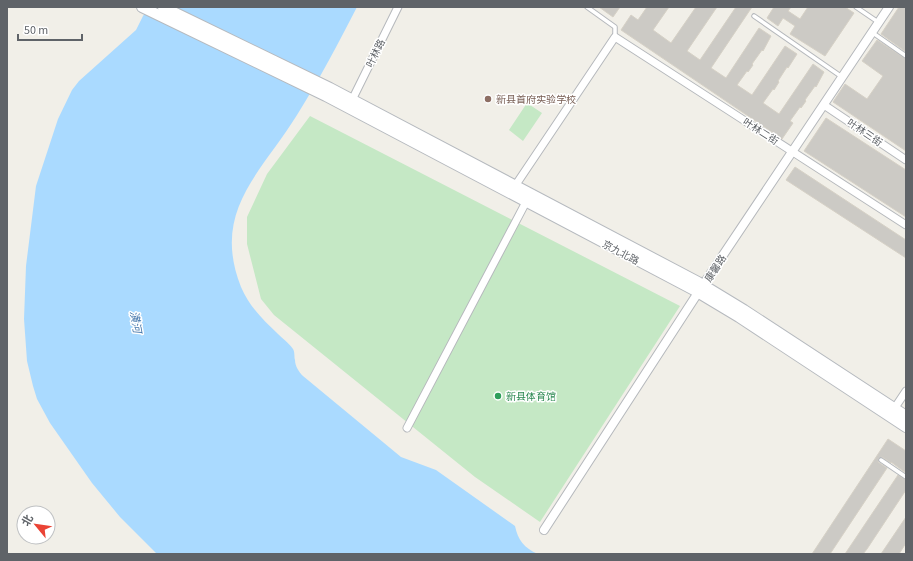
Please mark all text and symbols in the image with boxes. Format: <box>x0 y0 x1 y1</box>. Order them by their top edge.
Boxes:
scale bar <box>18 16 82 42</box>
text: 50 m <box>24 22 48 39</box>
street label: 叶林路 <box>363 37 389 70</box>
place label: 新县首府实验学校 <box>496 93 576 107</box>
marker: 新县首府实验学校 <box>483 94 493 104</box>
street label: 叶林二街 <box>740 115 781 149</box>
street label: 叶林三街 <box>844 116 885 150</box>
street label: 京九北路 <box>600 237 641 268</box>
street label: 康馨路 <box>702 252 730 285</box>
water label: 潢河 <box>126 310 145 336</box>
place label: 新县体育馆 <box>506 390 556 404</box>
marker: 新县体育馆 <box>493 391 503 401</box>
north arrow <box>16 505 56 545</box>
text: 北 <box>18 512 37 529</box>

